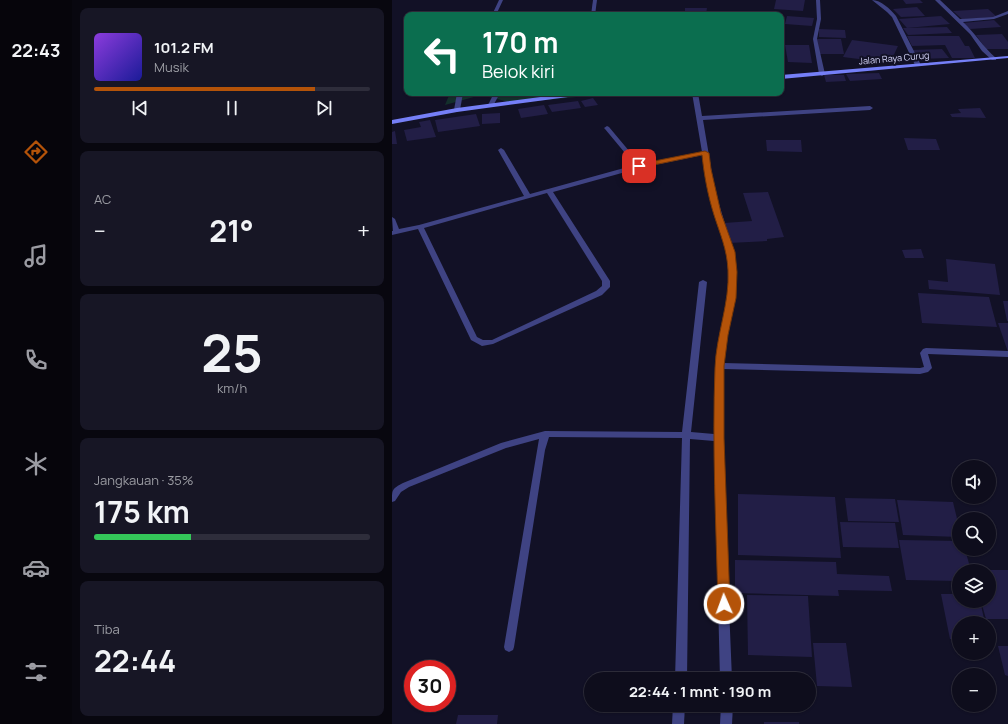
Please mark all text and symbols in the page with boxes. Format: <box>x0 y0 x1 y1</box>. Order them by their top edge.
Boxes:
text: 170 m <box>482 23 558 61</box>
icon: left <box>416 28 468 80</box>
text: 101.2 FM <box>154 37 214 58</box>
text: 22:43 <box>11 38 61 62</box>
street label: Jalan Raya Curug <box>858 48 930 68</box>
text: Musik <box>154 58 189 76</box>
text: Belok kiri <box>482 59 555 83</box>
icon: previous <box>129 97 151 119</box>
icon: pause <box>221 97 243 119</box>
icon: next <box>313 97 335 119</box>
icon: directions <box>22 138 50 166</box>
pin <box>622 149 656 183</box>
icon: arrive <box>628 155 650 177</box>
text: AC <box>94 190 111 208</box>
text: 21° <box>209 210 254 251</box>
text: − <box>94 216 106 246</box>
text: + <box>357 216 370 246</box>
icon: music <box>22 242 50 270</box>
text: 25 <box>201 317 263 388</box>
icon: phone <box>22 346 50 374</box>
text: km/h <box>217 379 247 397</box>
icon: climate <box>22 450 50 478</box>
map controls <box>952 460 996 712</box>
button: sound <box>952 460 996 504</box>
text: Jangkauan · 35% <box>94 471 194 489</box>
text: 175 km <box>94 491 190 532</box>
button: search <box>952 512 996 556</box>
icon: car <box>22 554 50 582</box>
button: layers <box>952 564 996 608</box>
position arrow <box>703 583 745 625</box>
button: + <box>952 616 996 660</box>
text: Tiba <box>94 620 120 638</box>
text: 22:44 <box>94 640 176 681</box>
icon: filters <box>22 658 50 686</box>
speed limit sign: 30 <box>404 660 456 712</box>
button: − <box>952 668 996 712</box>
text: 22:44 · 1 mnt · 190 m <box>629 681 771 702</box>

